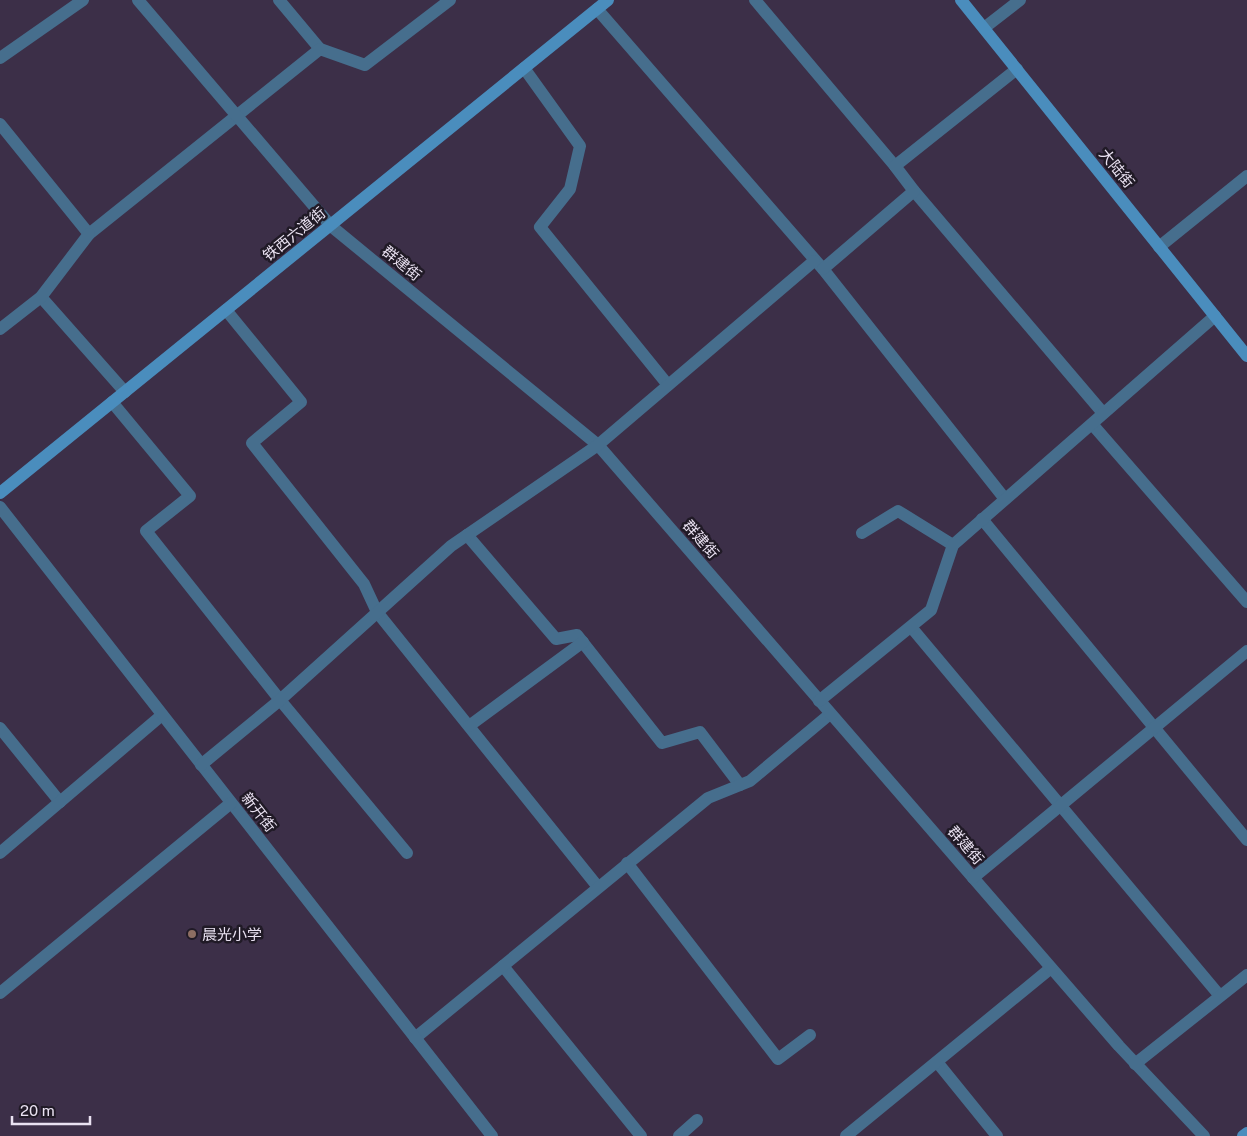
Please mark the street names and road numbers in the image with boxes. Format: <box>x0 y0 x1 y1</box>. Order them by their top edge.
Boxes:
street label: 大陆街 <box>1096 145 1138 191</box>
street label: 铁西六道街 <box>260 204 328 264</box>
street label: 群建街 <box>379 242 425 284</box>
street label: 群建街 <box>680 516 722 562</box>
street label: 新开街 <box>238 789 280 835</box>
street label: 群建街 <box>945 822 987 868</box>

